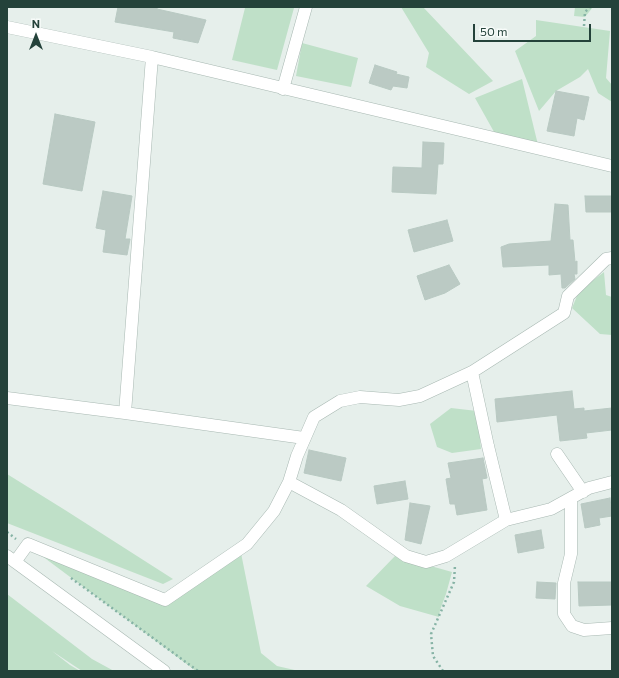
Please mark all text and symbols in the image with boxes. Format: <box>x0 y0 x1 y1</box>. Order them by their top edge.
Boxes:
north arrow <box>16 16 56 56</box>
scale bar <box>475 16 593 42</box>
text: N <box>32 17 40 30</box>
text: 50 m <box>480 24 508 38</box>

